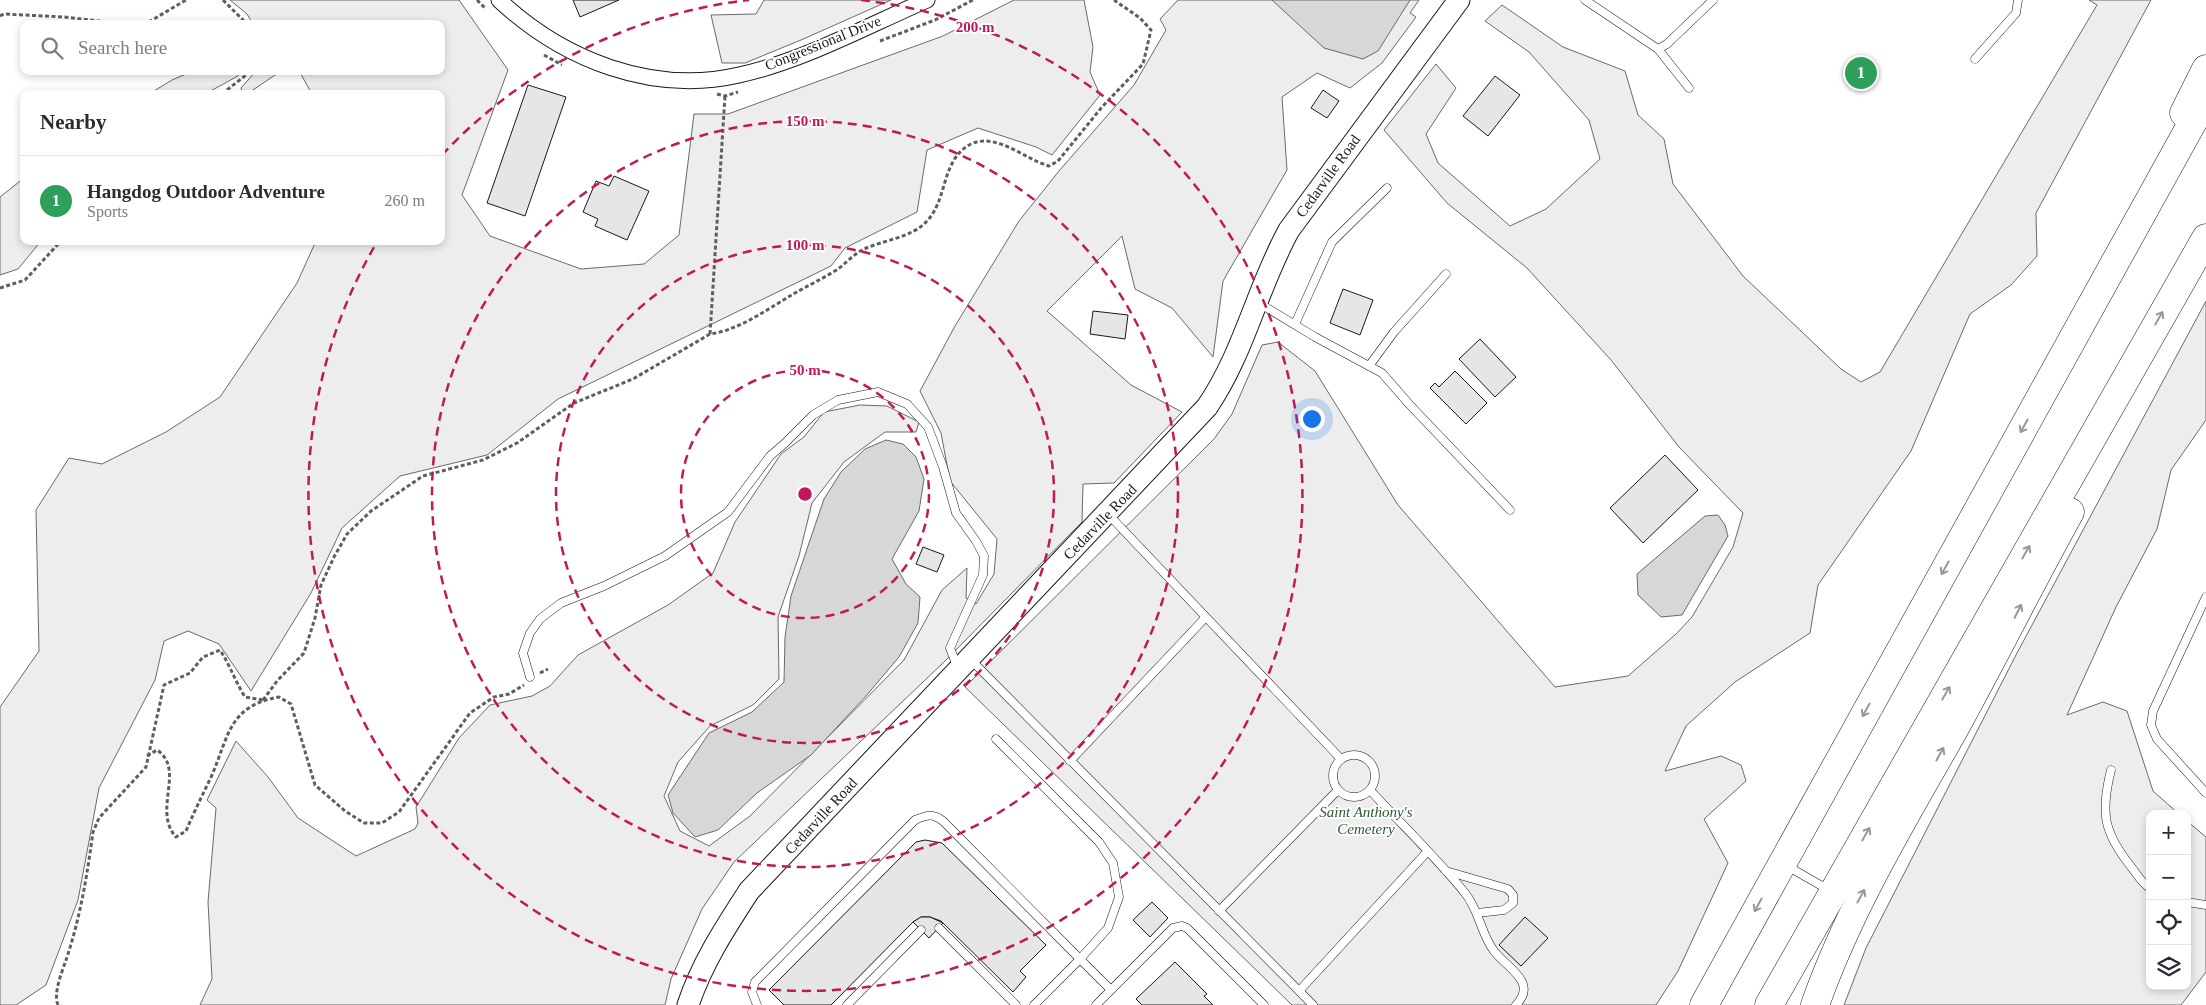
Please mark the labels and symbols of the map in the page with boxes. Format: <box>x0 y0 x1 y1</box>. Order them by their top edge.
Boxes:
street label: Congressional Drive <box>763 12 884 74</box>
text: 200 m <box>956 19 995 35</box>
pin: 1 <box>1845 54 1877 92</box>
text: 150 m <box>786 113 825 129</box>
street label: Cedarville Road <box>1293 131 1364 220</box>
text: 100 m <box>786 237 825 253</box>
one-way arrow <box>2155 312 2165 326</box>
text: 50 m <box>789 362 821 378</box>
your location <box>1299 406 1325 432</box>
one-way arrow <box>2019 418 2029 433</box>
street label: Cedarville Road <box>1060 481 1140 563</box>
centre of rings <box>796 485 814 503</box>
one-way arrow <box>2022 545 2032 559</box>
one-way arrow <box>1940 560 1950 575</box>
one-way arrow <box>2014 604 2023 619</box>
one-way arrow <box>1941 686 1951 701</box>
one-way arrow <box>1861 702 1871 717</box>
one-way arrow <box>1935 746 1945 761</box>
street label: Cedarville Road <box>782 774 861 857</box>
park label: Saint Anthony's Cemetery <box>1319 804 1413 837</box>
one-way arrow <box>1861 828 1871 842</box>
one-way arrow <box>1856 888 1866 903</box>
one-way arrow <box>1753 897 1762 912</box>

